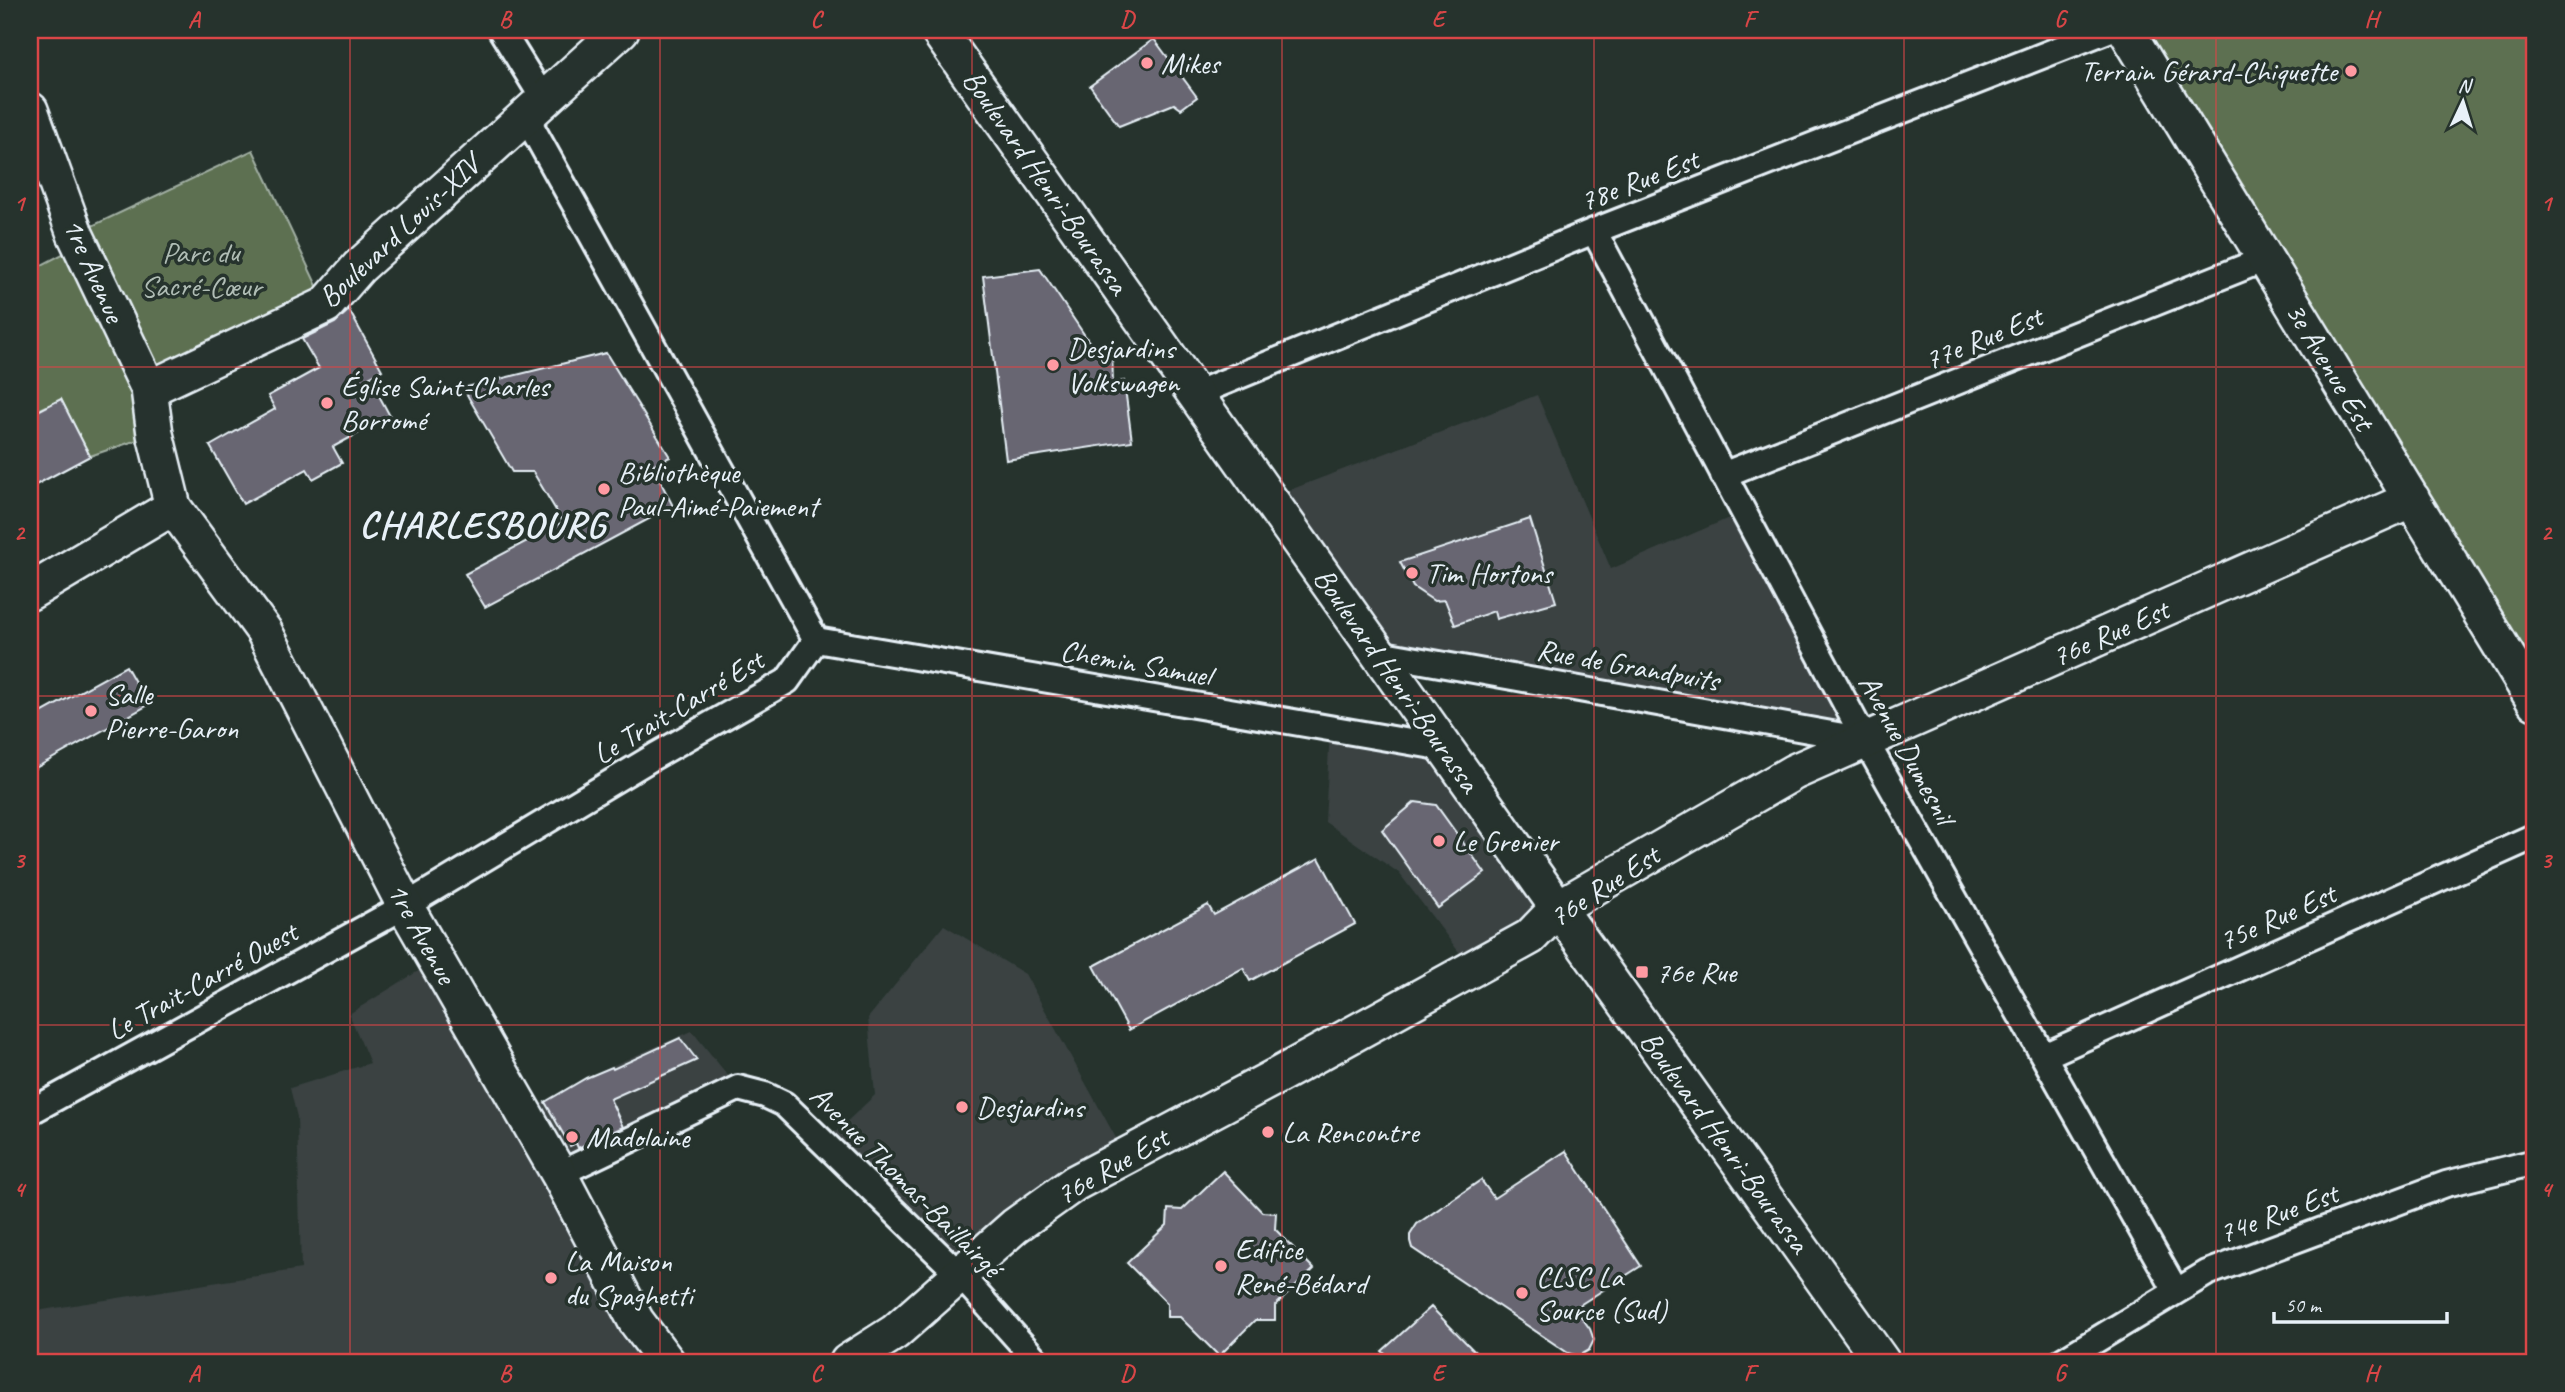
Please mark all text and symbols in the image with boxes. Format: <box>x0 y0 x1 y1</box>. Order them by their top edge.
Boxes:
text: A <box>188 5 202 34</box>
text: B <box>499 5 513 34</box>
text: C <box>811 5 825 34</box>
text: D <box>1120 5 1136 34</box>
text: E <box>1432 5 1448 34</box>
text: F <box>1744 5 1760 34</box>
text: G <box>2054 5 2069 34</box>
text: H <box>2364 5 2382 34</box>
place label: Mikes <box>1161 44 1222 82</box>
place label: Terrain Gérard-Chiquette <box>2080 52 2339 90</box>
marker: Mikes <box>1139 55 1155 71</box>
street label: Boulevard Henri-Bourassa <box>954 62 1139 303</box>
marker: Terrain Gérard-Chiquette <box>2343 63 2359 79</box>
north arrow <box>2428 66 2498 136</box>
text: N <box>2457 74 2474 99</box>
street label: 78e Rue Est <box>1574 139 1706 220</box>
street label: Boulevard Louis-XIV <box>310 142 492 316</box>
text: 1 <box>14 189 27 218</box>
text: 1 <box>2541 189 2554 218</box>
street label: 1re Avenue <box>54 212 135 330</box>
park label: Parc du Sacré-Cœur <box>141 233 265 305</box>
street label: 3e Avenue Est <box>2277 295 2385 440</box>
street label: 77e Rue Est <box>1919 296 2050 379</box>
place label: Desjardins Volkswagen <box>1067 329 1181 401</box>
marker: Desjardins Volkswagen <box>1045 357 1061 373</box>
place label: Église Saint-Charles Borromé <box>341 367 552 439</box>
marker: Église Saint-Charles Borromé <box>319 395 335 411</box>
place label: Bibliothèque Paul-Aimé-Paiement <box>618 453 822 525</box>
marker: Bibliothèque Paul-Aimé-Paiement <box>596 481 612 497</box>
district label: CHARLESBOURG <box>359 501 609 548</box>
text: 2 <box>14 518 27 547</box>
text: 2 <box>2541 518 2554 547</box>
place label: Tim Hortons <box>1426 554 1555 592</box>
street label: Boulevard Henri-Bourassa <box>1305 560 1490 801</box>
marker: Tim Hortons <box>1404 565 1420 581</box>
street label: 76e Rue Est <box>2046 589 2177 676</box>
street label: Rue de Grandpuits <box>1534 630 1725 700</box>
street label: Chemin Samuel <box>1058 631 1219 696</box>
street label: Le Trait-Carré Est <box>586 640 773 773</box>
street label: Avenue Dumesnil <box>1850 667 1966 835</box>
place label: Salle Pierre-Garon <box>105 675 239 747</box>
marker: Salle Pierre-Garon <box>83 703 99 719</box>
place label: Le Grenier <box>1453 822 1560 860</box>
marker: Le Grenier <box>1431 833 1447 849</box>
street label: 76e Rue Est <box>1542 835 1669 936</box>
text: 3 <box>14 846 27 875</box>
text: 3 <box>2541 846 2554 875</box>
street label: 75e Rue Est <box>2213 873 2344 960</box>
street label: 1re Avenue <box>379 876 466 992</box>
street label: Le Trait-Carré Ouest <box>100 912 307 1049</box>
place label: 76e Rue <box>1656 953 1739 991</box>
marker: 76e Rue <box>1634 964 1650 980</box>
street label: Boulevard Henri-Bourassa <box>1632 1024 1819 1262</box>
street label: Avenue Thomas-Baillairgé <box>802 1077 1013 1288</box>
place label: Desjardins <box>976 1088 1086 1126</box>
marker: Desjardins <box>954 1099 970 1115</box>
place label: La Rencontre <box>1282 1113 1421 1151</box>
street label: 76e Rue Est <box>1049 1117 1178 1213</box>
place label: Madolaine <box>586 1118 692 1156</box>
marker: La Rencontre <box>1260 1124 1276 1140</box>
marker: Madolaine <box>564 1129 580 1145</box>
street label: 74e Rue Est <box>2213 1173 2345 1252</box>
text: 4 <box>14 1175 27 1204</box>
text: 4 <box>2541 1175 2554 1204</box>
place label: Edifice René-Bédard <box>1235 1230 1371 1302</box>
place label: La Maison du Spaghetti <box>565 1242 696 1314</box>
place label: CLSC La Source (Sud) <box>1536 1257 1669 1329</box>
marker: Edifice René-Bédard <box>1213 1258 1229 1274</box>
marker: La Maison du Spaghetti <box>543 1270 559 1286</box>
scale bar <box>2274 1280 2448 1324</box>
marker: CLSC La Source (Sud) <box>1514 1285 1530 1301</box>
text: 50 m <box>2285 1292 2323 1318</box>
text: A <box>188 1359 202 1388</box>
text: B <box>499 1359 513 1388</box>
text: C <box>811 1359 825 1388</box>
text: D <box>1120 1359 1136 1388</box>
text: E <box>1432 1359 1448 1388</box>
text: F <box>1744 1359 1760 1388</box>
text: G <box>2054 1359 2069 1388</box>
text: H <box>2364 1359 2382 1388</box>

